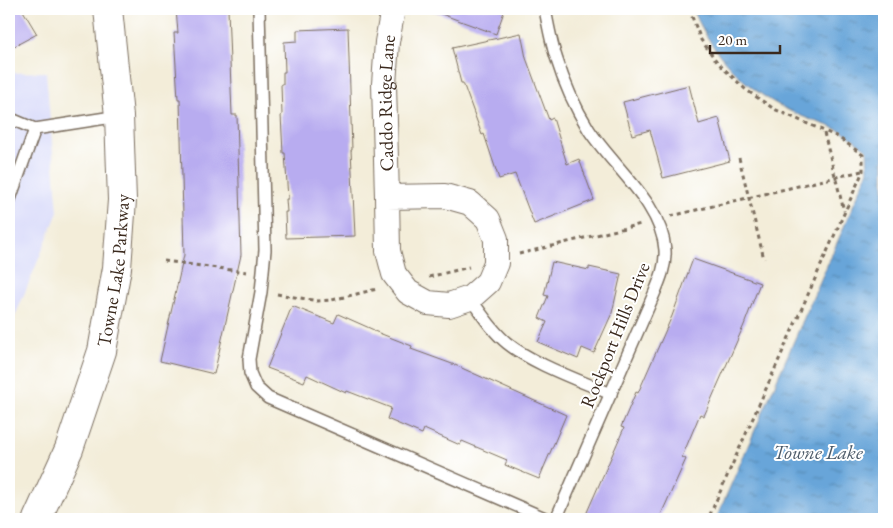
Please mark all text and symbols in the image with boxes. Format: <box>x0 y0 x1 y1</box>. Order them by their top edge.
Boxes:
scale bar <box>710 22 780 54</box>
text: 20 m <box>718 30 747 49</box>
street label: Caddo Ridge Lane <box>371 32 401 172</box>
street label: Towne Lake Parkway <box>91 193 135 349</box>
street label: Rockport Hills Drive <box>574 259 656 411</box>
water label: Towne Lake <box>773 439 863 465</box>

